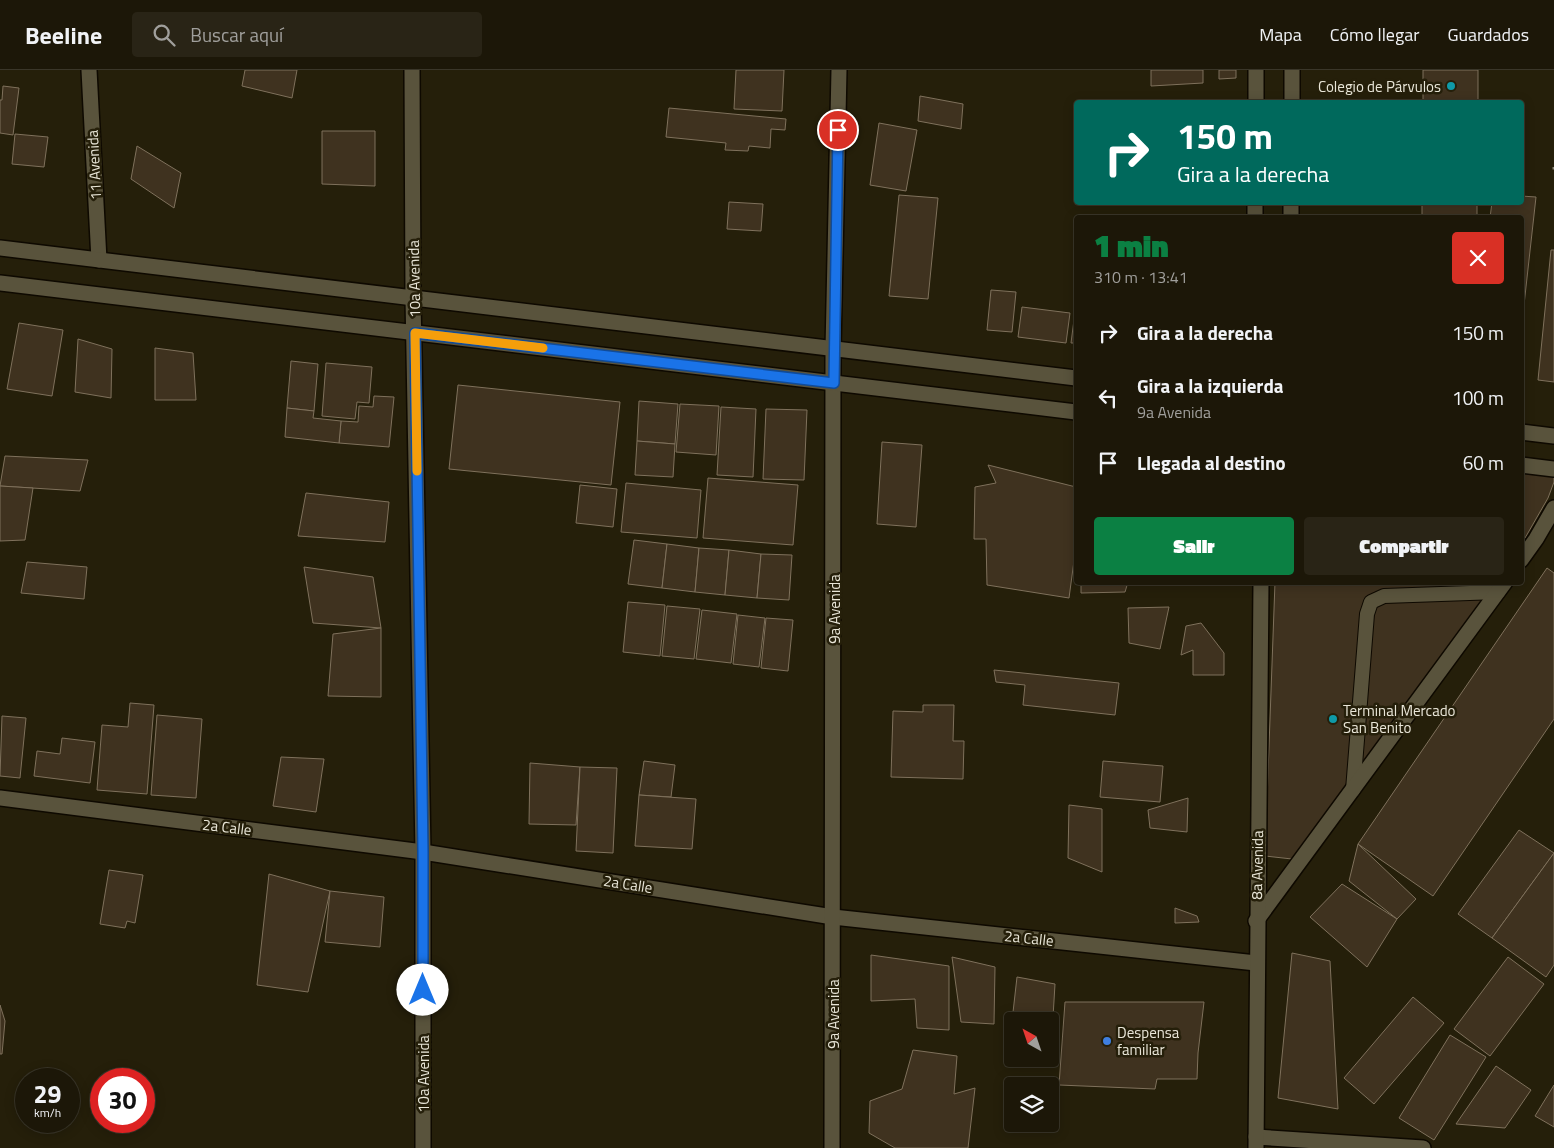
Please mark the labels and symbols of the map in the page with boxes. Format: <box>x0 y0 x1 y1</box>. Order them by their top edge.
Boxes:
place label: Colegio de Párvulos <box>1318 75 1441 98</box>
marker: Colegio de Párvulos <box>1445 80 1457 92</box>
pin <box>817 109 859 151</box>
street label: 11 Avenida <box>81 129 107 201</box>
street label: 10a Avenida <box>402 239 426 318</box>
street label: 9a Avenida <box>823 574 846 644</box>
place label: Terminal Mercado San Benito <box>1343 699 1456 739</box>
marker: Terminal Mercado San Benito <box>1327 713 1339 725</box>
street label: 2a Calle <box>201 813 253 841</box>
street label: 8a Avenida <box>1245 830 1269 900</box>
street label: 2a Calle <box>602 869 654 899</box>
street label: 2a Calle <box>1003 924 1055 952</box>
position arrow <box>396 963 448 1015</box>
street label: 9a Avenida <box>822 979 845 1049</box>
north arrow <box>1004 1012 1059 1068</box>
place label: Despensa familiar <box>1117 1021 1180 1061</box>
street label: 10a Avenida <box>412 1035 435 1113</box>
marker: Despensa familiar <box>1101 1035 1113 1047</box>
speed limit sign: 30 <box>90 1068 155 1133</box>

